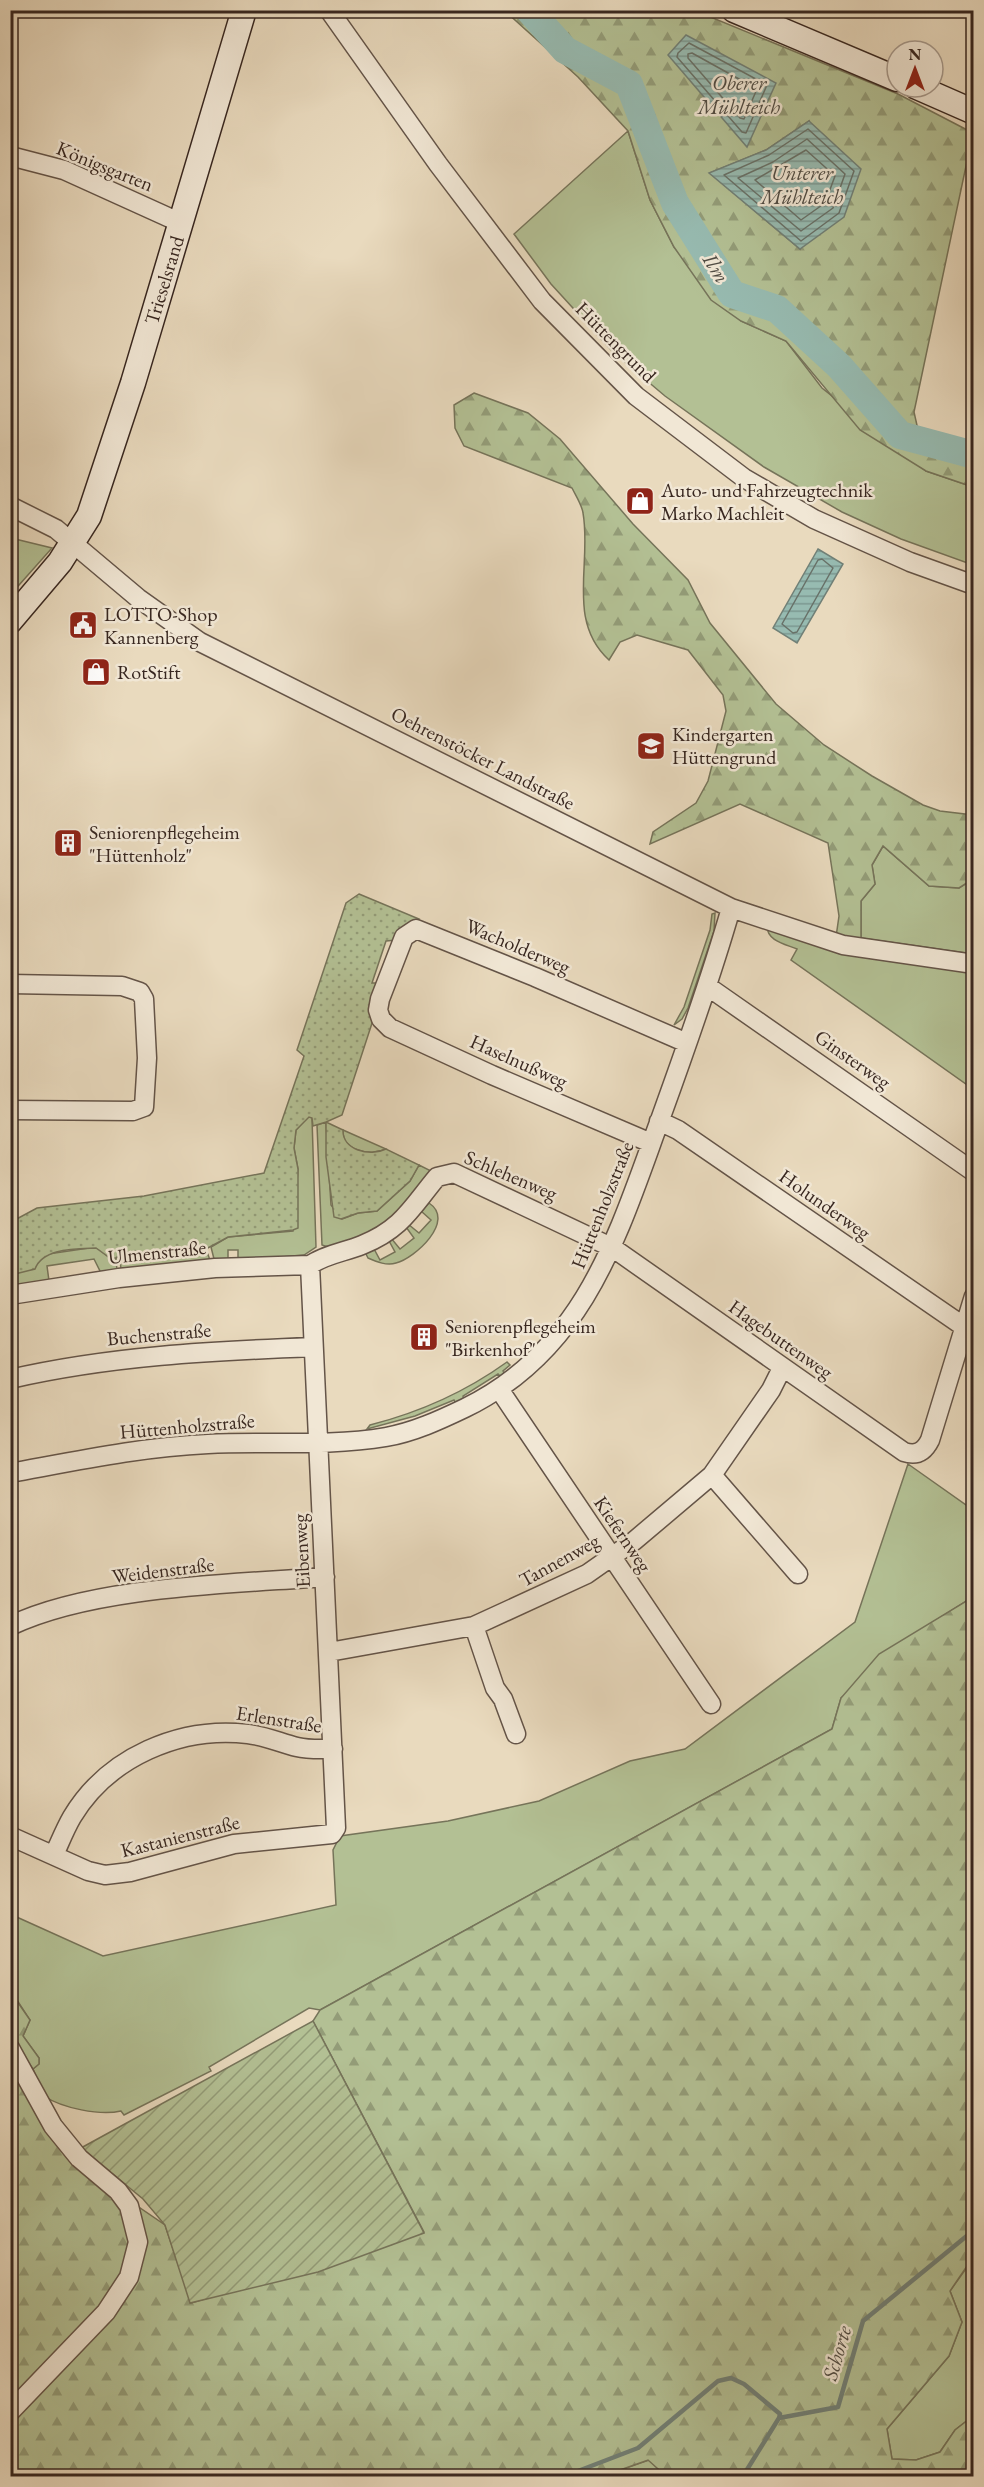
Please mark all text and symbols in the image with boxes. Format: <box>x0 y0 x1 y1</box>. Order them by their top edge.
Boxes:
north arrow <box>885 39 945 99</box>
text: N <box>909 44 922 65</box>
water label: Oberer Mühlteich <box>696 69 780 120</box>
street label: Königsgarten <box>53 135 158 197</box>
water label: Unterer Mühlteich <box>759 159 843 210</box>
street label: Trieselsrand <box>138 232 190 328</box>
water label: Ilm <box>696 247 736 288</box>
street label: Hüttengrund <box>570 296 663 389</box>
place label: Auto- und Fahrzeugtechnik Marko Machleit <box>660 477 873 526</box>
shop icon: Auto- und Fahrzeugtechnik Marko Machleit <box>624 485 656 517</box>
place label: LOTTO-Shop Kannenberg <box>104 601 218 650</box>
public building icon: LOTTO-Shop Kannenberg <box>67 609 99 641</box>
shop icon: RotStift <box>80 656 112 688</box>
place label: RotStift <box>117 659 181 685</box>
street label: Oehrenstöcker Landstraße <box>387 700 579 816</box>
place label: Kindergarten Hüttengrund <box>672 721 777 770</box>
school or university icon: Kindergarten Hüttengrund <box>635 730 667 762</box>
place label: Seniorenpflegeheim "Hüttenholz" <box>89 819 240 868</box>
building icon: Seniorenpflegeheim "Hüttenholz" <box>52 827 84 859</box>
street label: Wacholderweg <box>462 912 575 980</box>
street label: Ginsterweg <box>810 1023 896 1095</box>
street label: Haselnußweg <box>466 1028 572 1094</box>
street label: Hüttenholzstraße <box>565 1137 639 1273</box>
street label: Schlehenweg <box>461 1144 562 1206</box>
street label: Holunderweg <box>774 1163 876 1245</box>
street label: Ulmenstraße <box>107 1234 208 1270</box>
street label: Hagebuttenweg <box>724 1293 839 1385</box>
place label: Seniorenpflegeheim "Birkenhof" <box>445 1313 596 1362</box>
street label: Buchenstraße <box>106 1316 212 1351</box>
building icon: Seniorenpflegeheim "Birkenhof" <box>408 1321 440 1353</box>
street label: Hüttenholzstraße <box>119 1407 256 1445</box>
street label: Kiefernweg <box>588 1491 658 1577</box>
street label: Eibenweg <box>286 1513 316 1589</box>
street label: Tannenweg <box>514 1527 604 1593</box>
street label: Weidenstraße <box>110 1551 216 1589</box>
street label: Erlenstraße <box>234 1699 324 1739</box>
street label: Kastanienstraße <box>118 1809 242 1863</box>
water label: Schorte <box>816 2322 857 2384</box>

